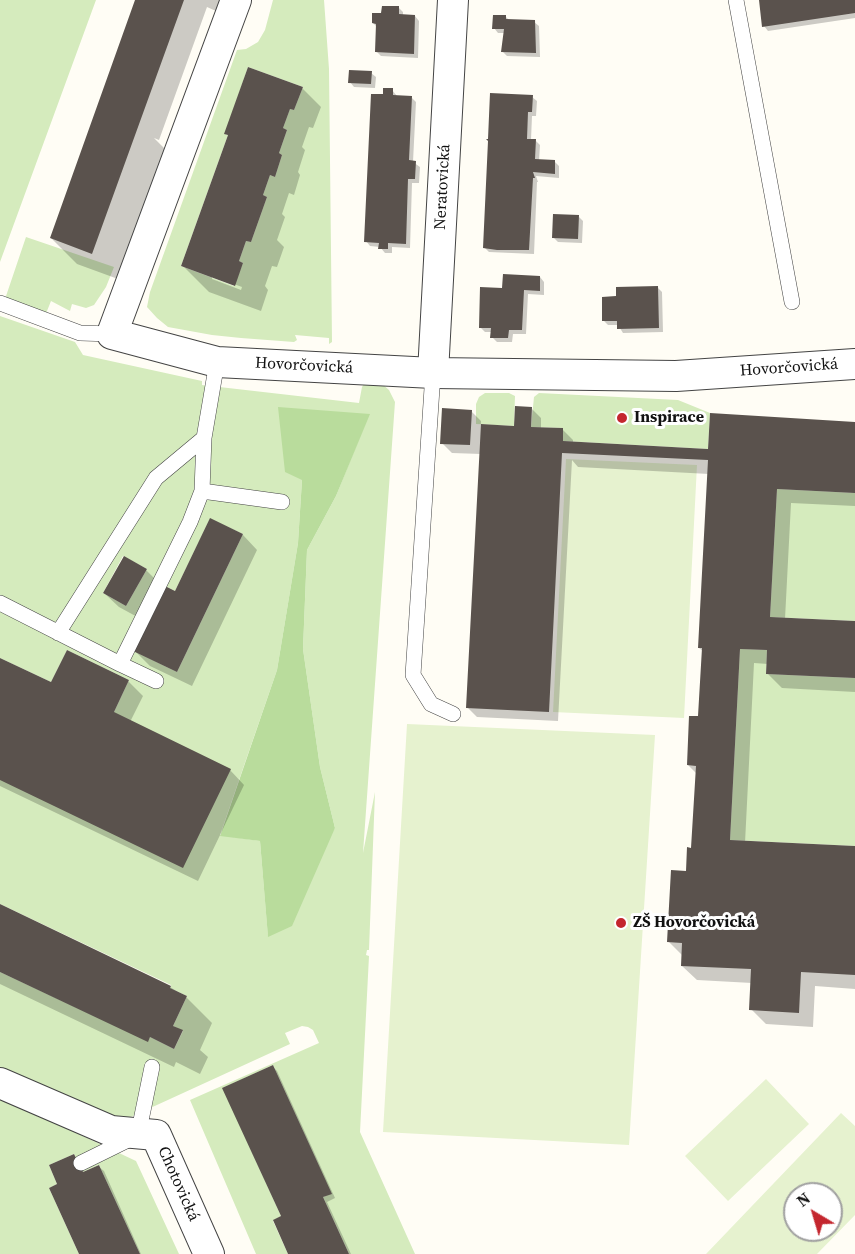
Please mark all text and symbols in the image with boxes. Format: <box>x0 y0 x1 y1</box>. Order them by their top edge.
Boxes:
street label: Neratovická <box>431 144 455 230</box>
street label: Hovorčovická <box>254 354 354 378</box>
street label: Hovorčovická <box>739 355 839 381</box>
place label: Inspirace <box>634 408 704 428</box>
marker: Inspirace <box>615 411 629 425</box>
place label: ZŠ Hovorčovická <box>633 913 755 933</box>
marker: ZŠ Hovorčovická <box>614 916 628 930</box>
street label: Chotovická <box>153 1144 203 1224</box>
north arrow <box>783 1182 843 1242</box>
text: N <box>792 1187 815 1212</box>

